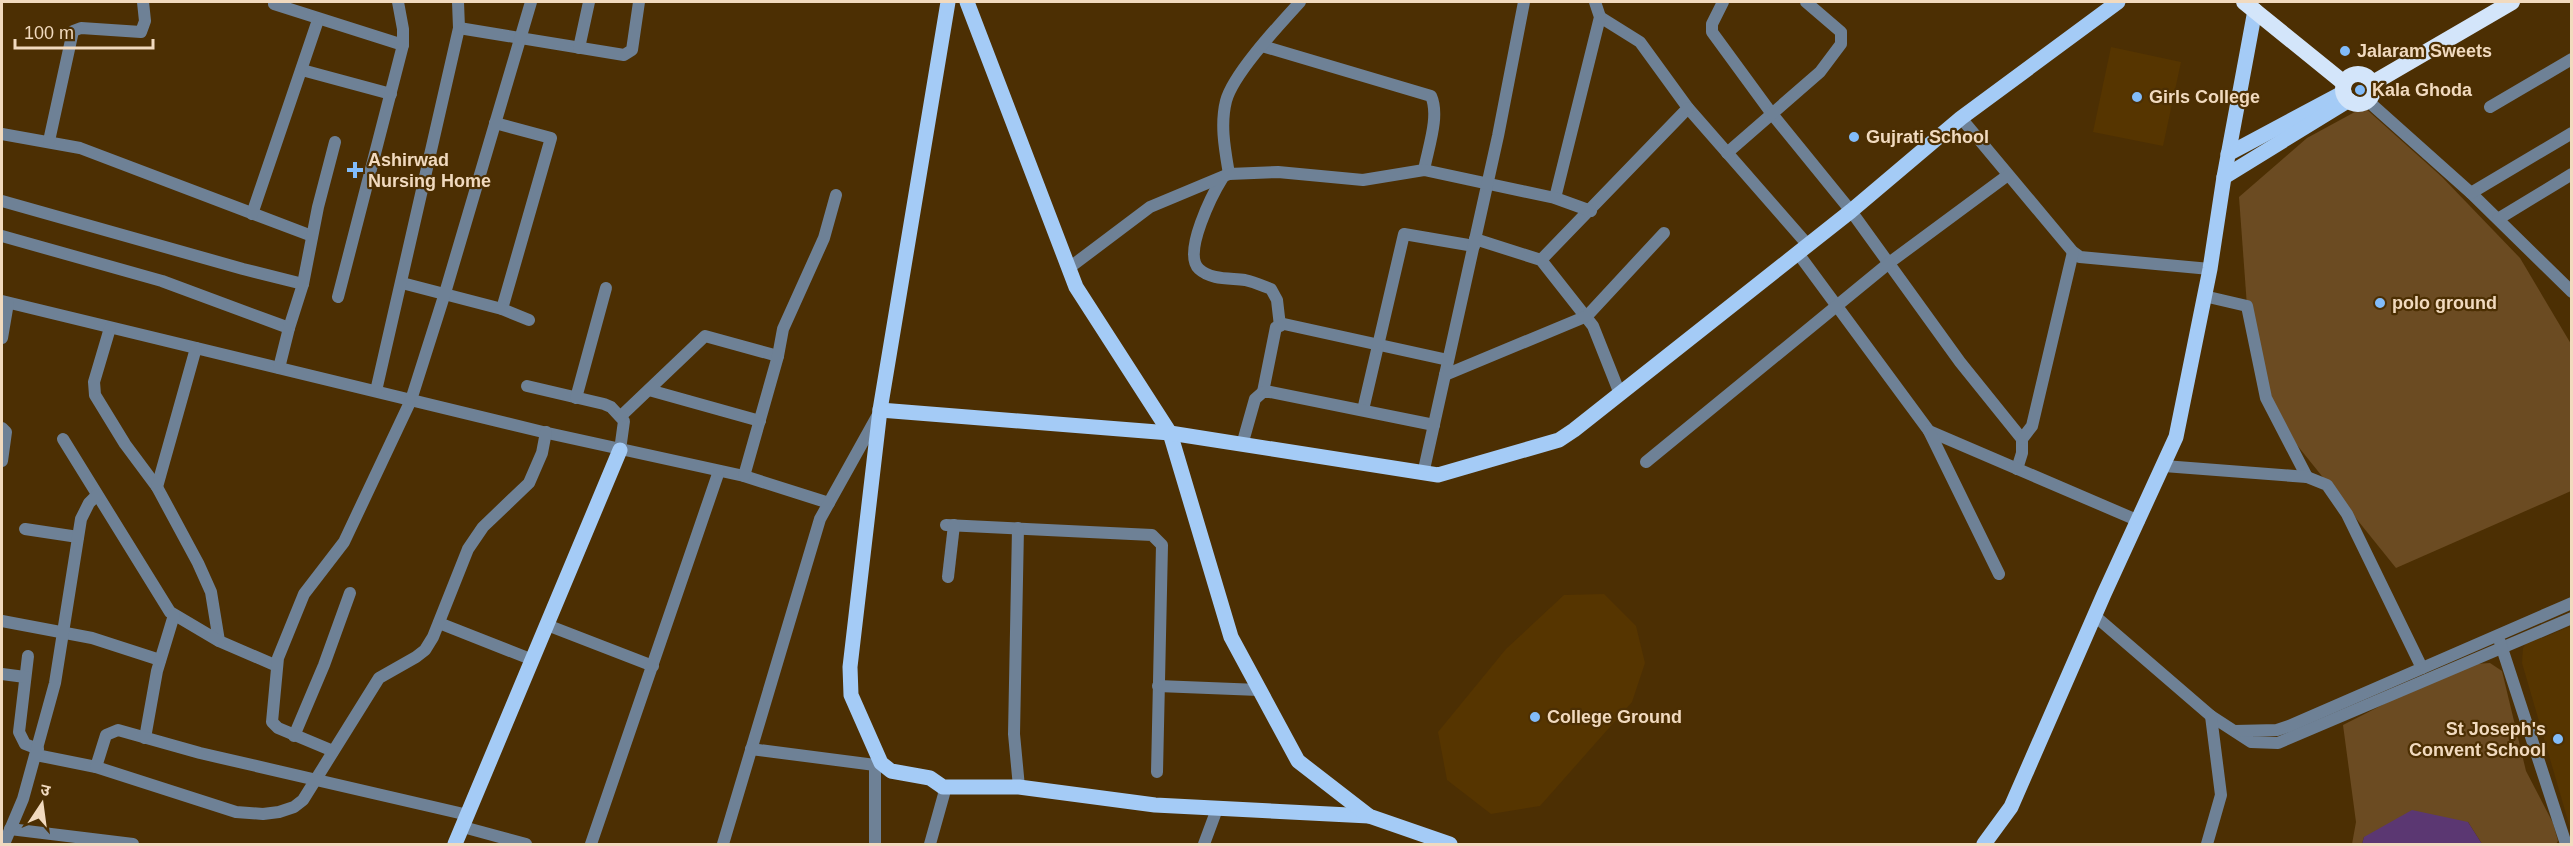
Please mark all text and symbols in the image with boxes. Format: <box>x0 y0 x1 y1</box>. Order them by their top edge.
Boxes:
scale bar <box>15 12 153 50</box>
text: 100 m <box>24 23 74 43</box>
place label: Jalaram Sweets <box>2357 41 2492 61</box>
marker: Jalaram Sweets <box>2338 44 2352 58</box>
place label: Kala Ghoda <box>2372 80 2473 100</box>
marker: Kala Ghoda <box>2353 83 2367 97</box>
place label: Girls College <box>2149 87 2260 107</box>
marker: Girls College <box>2130 90 2144 104</box>
place label: Gujrati School <box>1866 127 1989 147</box>
marker: Gujrati School <box>1847 130 1861 144</box>
place label: Ashirwad Nursing Home <box>368 150 491 191</box>
marker: Ashirwad Nursing Home <box>346 161 364 179</box>
place label: polo ground <box>2392 293 2497 313</box>
marker: polo ground <box>2373 296 2387 310</box>
place label: College Ground <box>1547 707 1682 727</box>
marker: College Ground <box>1528 710 1542 724</box>
place label: St Joseph's Convent School <box>2409 719 2546 760</box>
marker: St Joseph's Convent School <box>2551 732 2565 746</box>
north arrow <box>12 774 72 834</box>
text: उ <box>39 781 52 799</box>

